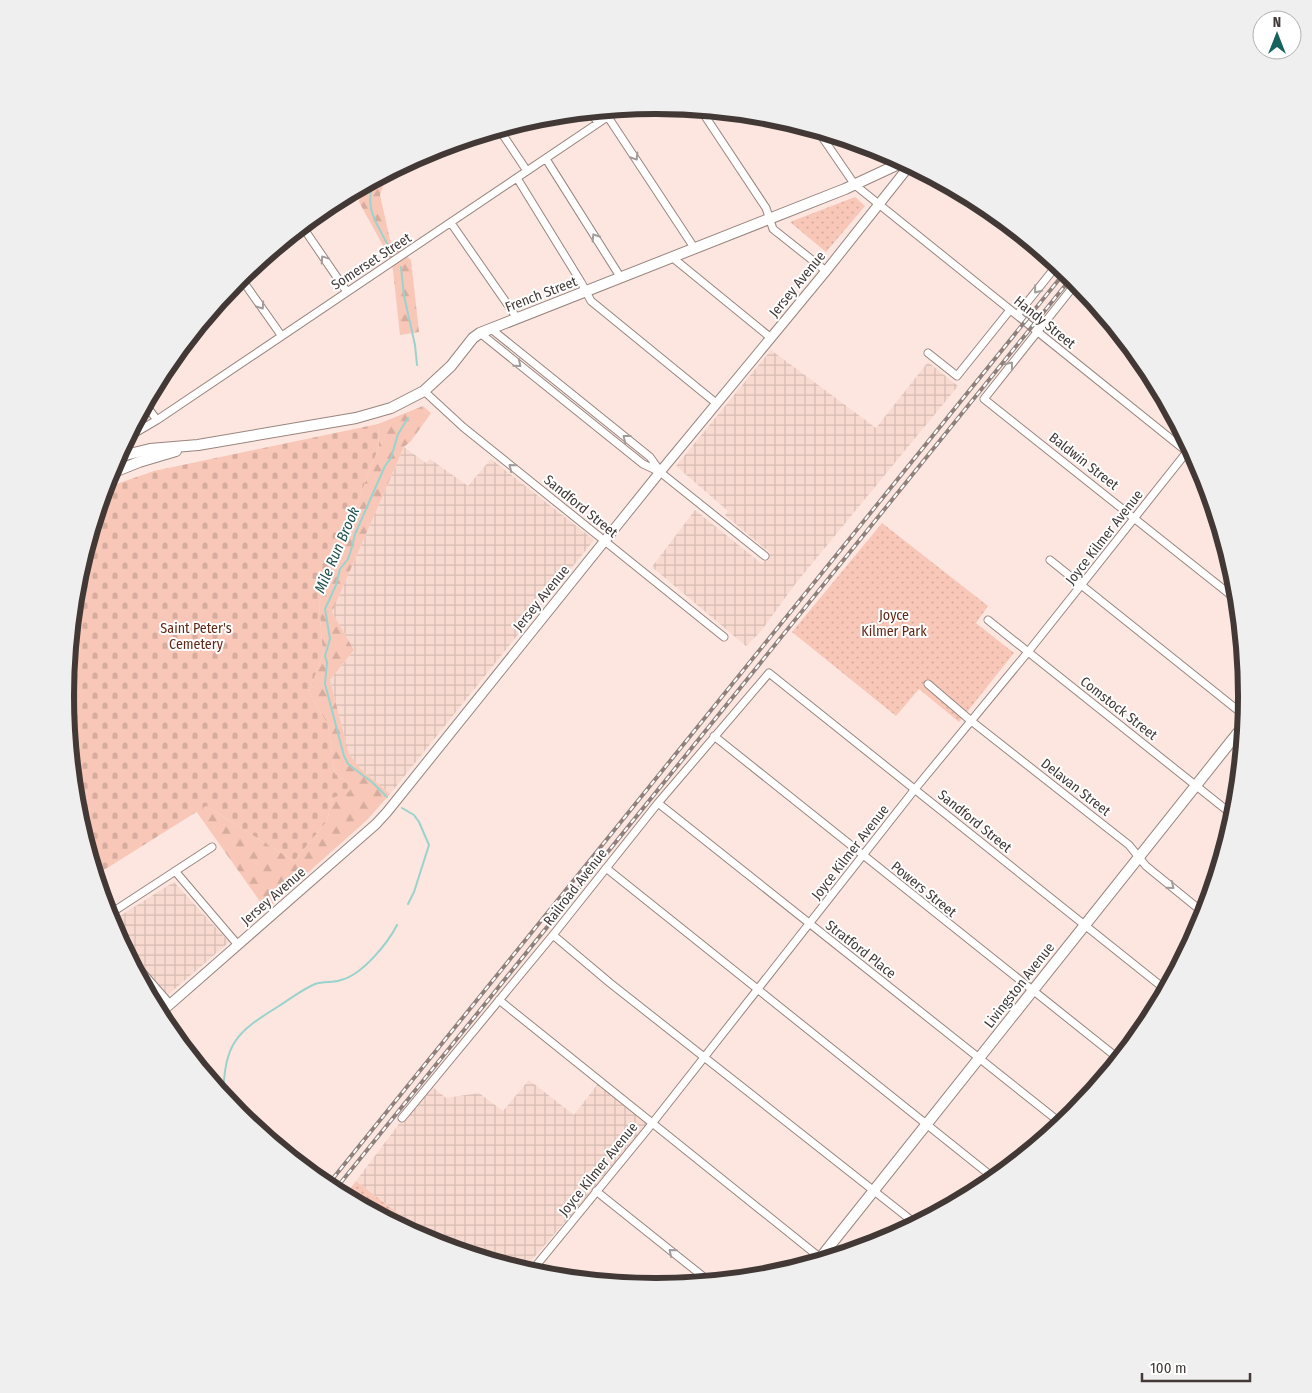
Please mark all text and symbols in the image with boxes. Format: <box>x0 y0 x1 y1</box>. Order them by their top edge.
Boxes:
north arrow <box>1252 10 1302 60</box>
text: N <box>1273 14 1281 31</box>
one-way arrow <box>628 152 638 161</box>
street label: Somerset Street <box>328 229 415 294</box>
one-way arrow <box>591 233 601 242</box>
street label: Jersey Avenue <box>766 248 829 321</box>
one-way arrow <box>321 255 330 265</box>
street label: French Street <box>503 273 580 316</box>
one-way arrow <box>1034 284 1043 294</box>
street label: Handy Street <box>1011 292 1079 353</box>
one-way arrow <box>255 300 264 310</box>
one-way arrow <box>512 358 521 366</box>
one-way arrow <box>1005 362 1013 371</box>
street label: Baldwin Street <box>1046 429 1122 494</box>
one-way arrow <box>623 435 632 443</box>
one-way arrow <box>509 464 518 473</box>
street label: Sandford Street <box>540 471 621 542</box>
street label: Joyce Kilmer Avenue <box>1062 486 1147 588</box>
water label: Mile Run Brook <box>311 504 364 596</box>
street label: Jersey Avenue <box>510 562 573 635</box>
park label: Joyce Kilmer Park <box>861 607 927 640</box>
park label: Saint Peter's Cemetery <box>160 620 232 653</box>
street label: Comstock Street <box>1077 673 1161 744</box>
street label: Delavan Street <box>1038 755 1114 820</box>
street label: Sandford Street <box>934 786 1015 857</box>
street label: Joyce Kilmer Avenue <box>808 801 893 903</box>
street label: Railroad Avenue <box>540 845 611 929</box>
street label: Powers Street <box>888 858 960 921</box>
street label: Jersey Avenue <box>238 864 309 929</box>
one-way arrow <box>1165 881 1174 890</box>
street label: Stratford Place <box>822 917 899 982</box>
street label: Livingston Avenue <box>981 939 1058 1031</box>
street label: Joyce Kilmer Avenue <box>555 1119 641 1220</box>
one-way arrow <box>669 1249 678 1257</box>
scale bar <box>1142 1350 1250 1382</box>
text: 100 m <box>1150 1359 1187 1377</box>

